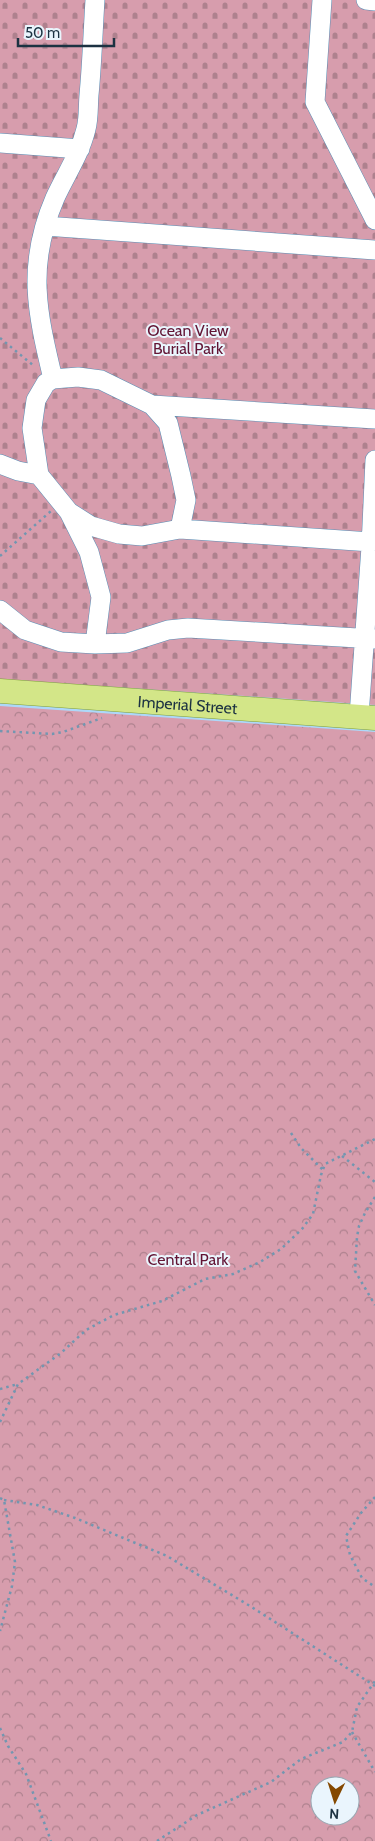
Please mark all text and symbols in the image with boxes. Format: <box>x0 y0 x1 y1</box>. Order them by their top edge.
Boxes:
scale bar <box>18 15 114 47</box>
text: 50 m <box>25 24 60 42</box>
park label: Ocean View Burial Park <box>147 321 229 358</box>
street label: Imperial Street <box>137 691 239 718</box>
park label: Central Park <box>148 1250 229 1269</box>
north arrow <box>310 1776 360 1826</box>
text: N <box>329 1805 340 1823</box>

